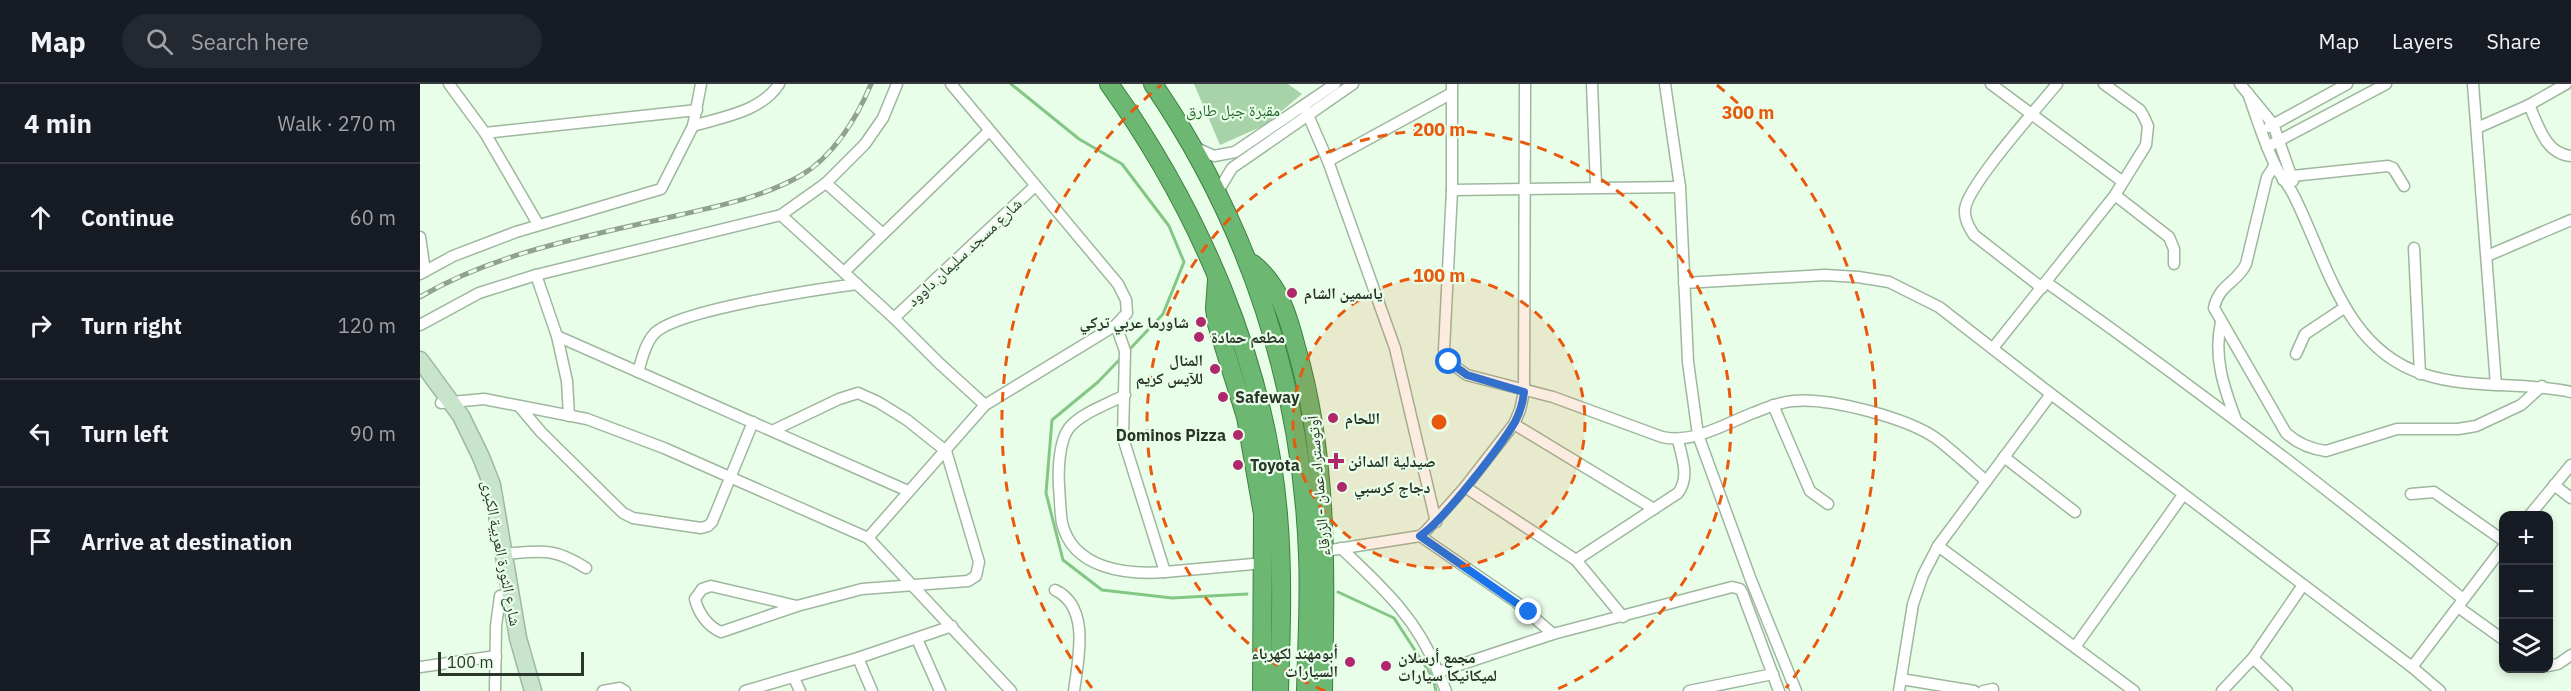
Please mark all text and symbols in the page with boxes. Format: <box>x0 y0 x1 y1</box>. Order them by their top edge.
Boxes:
search box <box>122 14 542 68</box>
text: Map <box>30 23 86 60</box>
icon: search <box>143 25 176 58</box>
text: Search here <box>191 27 309 56</box>
text: Map <box>2319 27 2359 55</box>
text: Layers <box>2392 27 2454 55</box>
text: Share <box>2487 27 2541 55</box>
park label: مقبرة جبل طارق <box>1186 100 1280 121</box>
text: 300 m <box>1722 101 1774 124</box>
text: 4 min <box>24 106 92 140</box>
text: Walk · 270 m <box>278 110 396 137</box>
text: 200 m <box>1413 118 1465 141</box>
street label: شارع مسجد سليمان داوود <box>902 193 1026 311</box>
icon: ahead <box>24 201 57 234</box>
text: Continue <box>81 203 174 232</box>
text: 60 m <box>350 204 396 231</box>
text: 100 m <box>1413 264 1465 287</box>
place label: ياسمين الشام <box>1304 283 1383 305</box>
marker: ياسمين الشام <box>1285 286 1299 300</box>
icon: right <box>24 309 57 342</box>
text: Turn right <box>81 311 182 340</box>
text: 120 m <box>338 312 396 339</box>
place label: شاورما عربي تركي <box>1080 312 1189 335</box>
marker: شاورما عربي تركي <box>1194 315 1208 329</box>
place label: مطعم حمادة <box>1211 327 1285 349</box>
marker: مطعم حمادة <box>1192 330 1206 344</box>
route start <box>1435 348 1461 374</box>
place label: المنال للآيس كريم <box>1136 350 1203 390</box>
marker: المنال للآيس كريم <box>1208 362 1222 376</box>
place label: Safeway <box>1235 387 1300 407</box>
marker: Safeway <box>1216 390 1230 404</box>
place label: اللحام <box>1345 408 1380 430</box>
marker: اللحام <box>1326 411 1340 425</box>
centre of rings <box>1429 412 1449 432</box>
street label: أوتوستراد عمان - الزرقاء <box>1302 415 1335 557</box>
icon: left <box>24 417 57 450</box>
text: Turn left <box>81 419 169 448</box>
text: 90 m <box>350 420 396 447</box>
place label: Dominos Pizza <box>1116 425 1226 445</box>
marker: Dominos Pizza <box>1231 428 1245 442</box>
place label: صيدلية المدائن <box>1348 451 1436 471</box>
marker: صيدلية المدائن <box>1329 454 1343 468</box>
place label: Toyota <box>1250 455 1300 475</box>
marker: Toyota <box>1231 458 1245 472</box>
place label: دجاج كرسبي <box>1354 477 1431 500</box>
street label: شارع الثورة العربية الكبرى <box>477 478 526 628</box>
marker: دجاج كرسبي <box>1335 480 1349 494</box>
map controls <box>2499 511 2553 673</box>
button: + <box>2499 511 2553 565</box>
icon: arrive <box>24 525 57 558</box>
text: Arrive at destination <box>81 527 292 556</box>
button: − <box>2499 565 2553 619</box>
route end <box>1515 598 1541 624</box>
button: layers <box>2499 619 2553 673</box>
place label: أبومهند لكهرباء السيارات <box>1251 643 1338 681</box>
place label: مجمع أرسلان لميكانيكا سيارات <box>1398 647 1497 685</box>
scale bar <box>438 649 584 676</box>
text: 100 m <box>447 652 494 672</box>
marker: أبومهند لكهرباء السيارات <box>1343 655 1357 669</box>
marker: مجمع أرسلان لميكانيكا سيارات <box>1379 659 1393 673</box>

